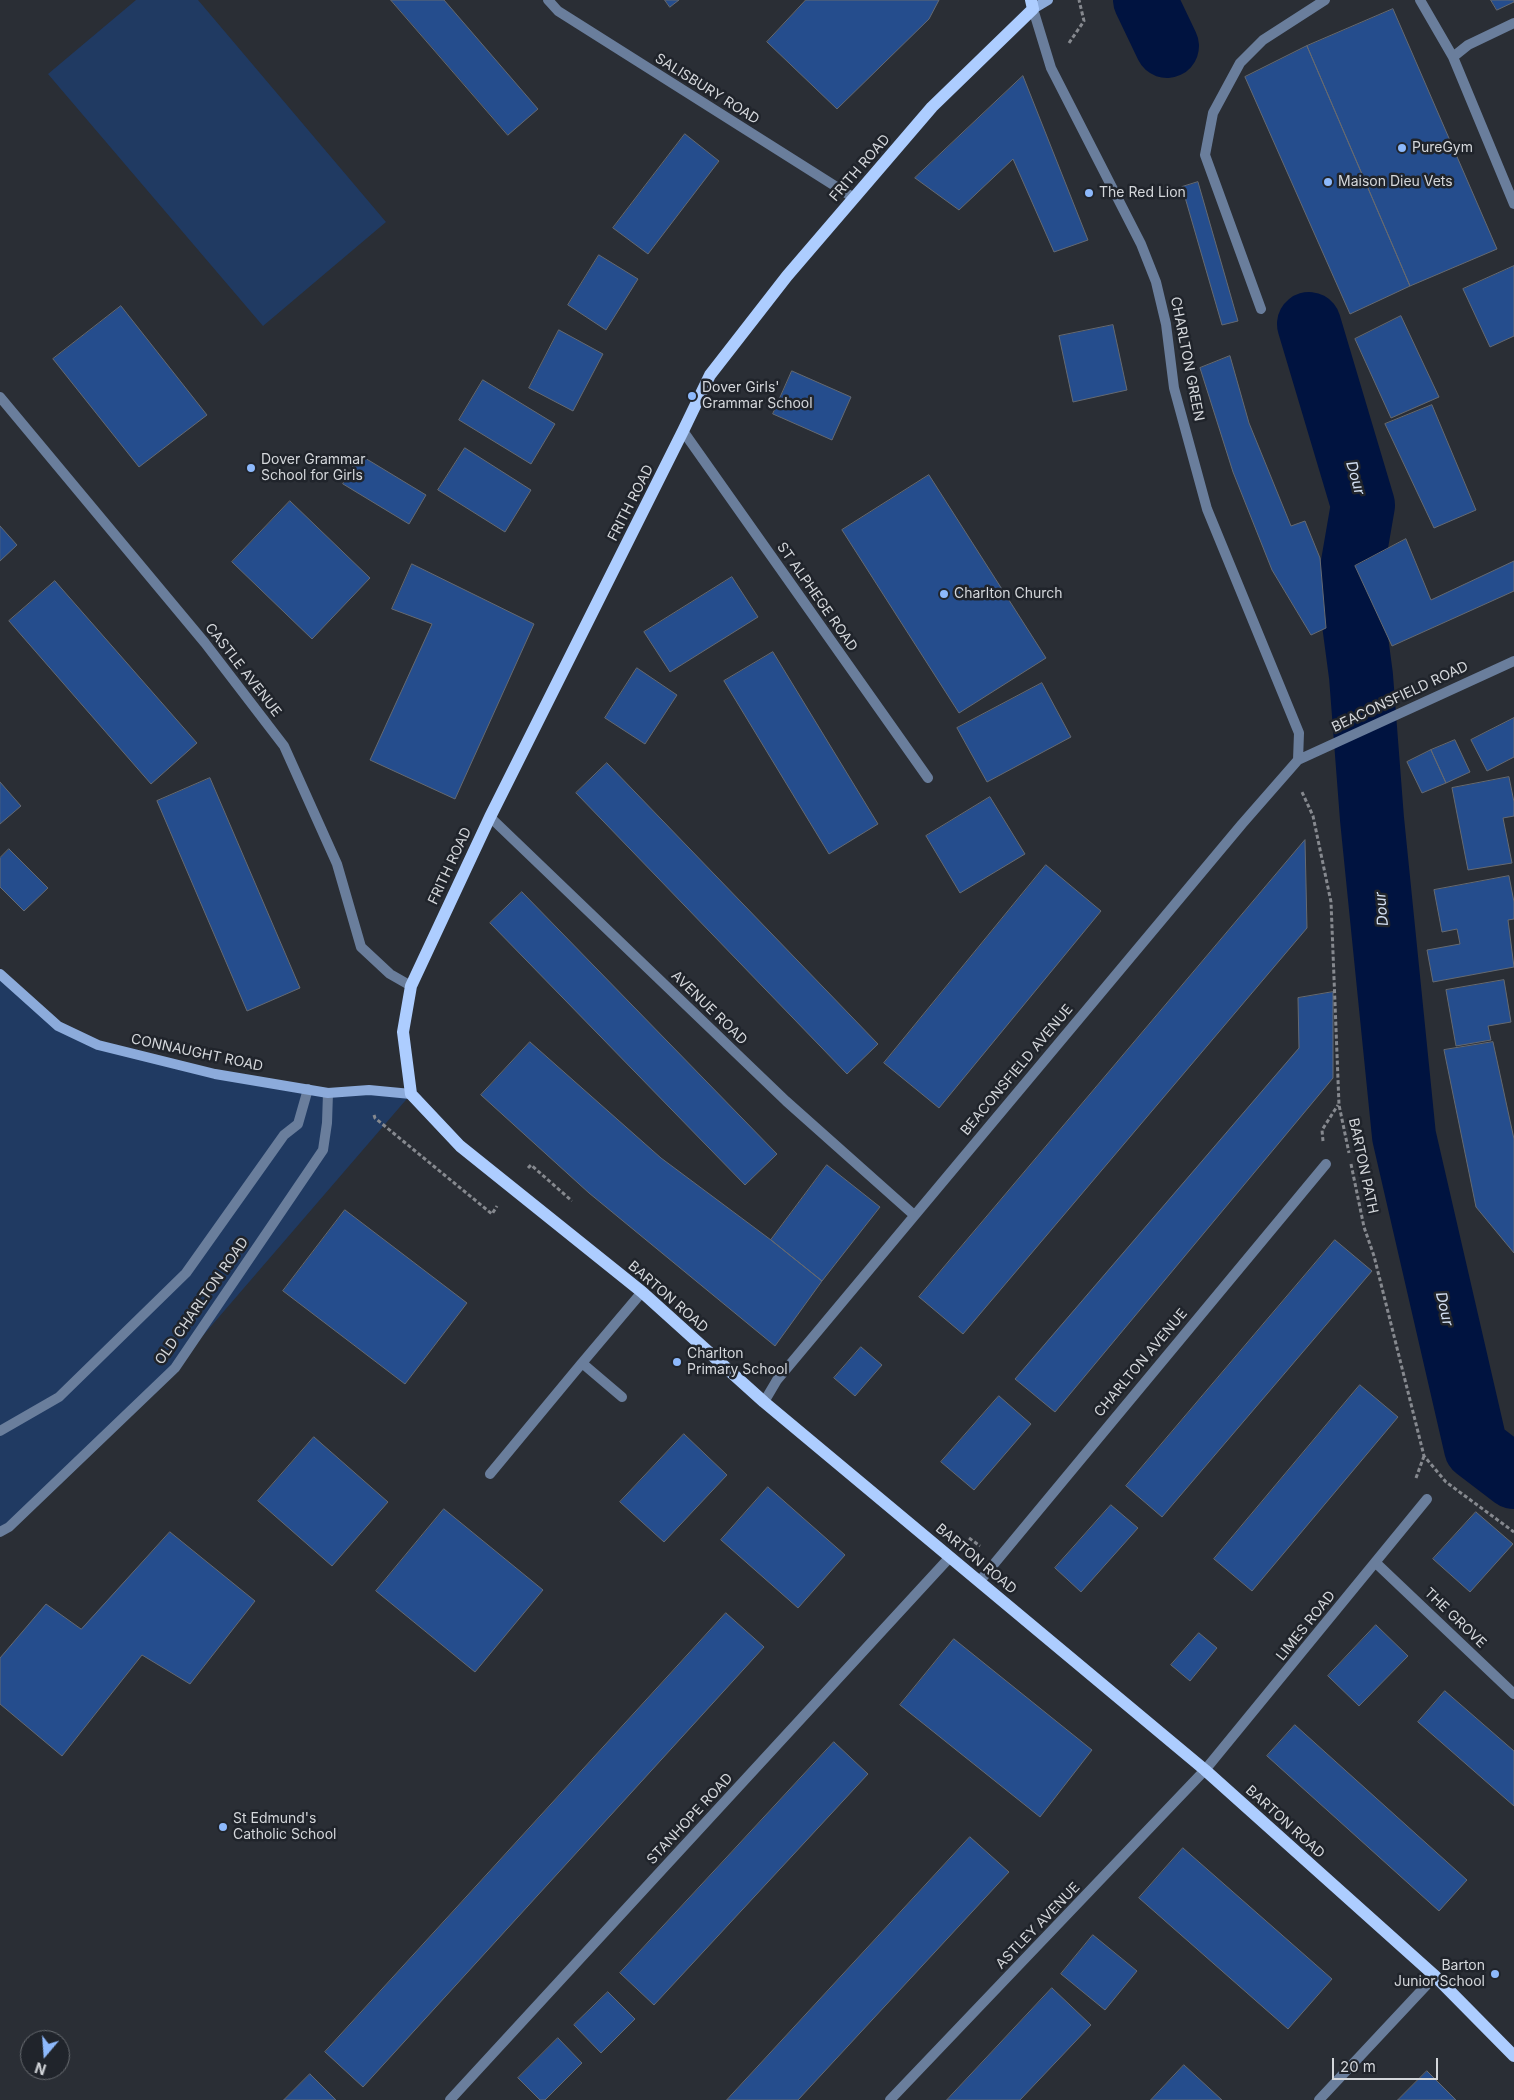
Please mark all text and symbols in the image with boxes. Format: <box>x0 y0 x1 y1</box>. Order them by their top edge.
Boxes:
street label: SALISBURY ROAD <box>652 50 762 128</box>
street label: FRITH ROAD <box>826 131 894 205</box>
place label: PureGym <box>1412 140 1473 156</box>
marker: PureGym <box>1396 142 1408 154</box>
place label: Maison Dieu Vets <box>1338 174 1453 190</box>
marker: Maison Dieu Vets <box>1322 176 1334 188</box>
place label: The Red Lion <box>1099 185 1186 201</box>
marker: The Red Lion <box>1083 187 1095 199</box>
street label: CHARLTON GREEN <box>1167 295 1207 423</box>
place label: Dover Girls' Grammar School <box>702 380 813 412</box>
marker: Dover Girls' Grammar School <box>686 390 698 402</box>
place label: Dover Grammar School for Girls <box>261 452 365 484</box>
water label: Dour <box>1342 459 1368 497</box>
marker: Dover Grammar School for Girls <box>245 462 257 474</box>
street label: FRITH ROAD <box>605 462 657 544</box>
street label: ST ALPHEGE ROAD <box>773 539 861 655</box>
place label: Charlton Church <box>954 586 1063 602</box>
marker: Charlton Church <box>938 588 950 600</box>
street label: CASTLE AVENUE <box>201 620 285 720</box>
street label: BEACONSFIELD ROAD <box>1329 658 1471 736</box>
street label: FRITH ROAD <box>425 825 475 907</box>
water label: Dour <box>1372 891 1392 927</box>
street label: AVENUE ROAD <box>668 968 750 1048</box>
street label: BEACONSFIELD AVENUE <box>957 1001 1077 1139</box>
street label: CONNAUGHT ROAD <box>129 1031 265 1075</box>
street label: BARTON PATH <box>1345 1117 1381 1215</box>
street label: OLD CHARLTON ROAD <box>152 1234 252 1368</box>
street label: BARTON ROAD <box>625 1258 711 1336</box>
water label: Dour <box>1431 1290 1457 1328</box>
street label: CHARLTON AVENUE <box>1091 1306 1191 1420</box>
place label: Charlton Primary School <box>687 1346 788 1378</box>
marker: Charlton Primary School <box>671 1356 683 1368</box>
street label: BARTON ROAD <box>932 1520 1020 1598</box>
street label: THE GROVE <box>1421 1584 1489 1652</box>
street label: LIMES ROAD <box>1273 1588 1339 1664</box>
street label: STANHOPE ROAD <box>643 1770 737 1868</box>
street label: BARTON ROAD <box>1242 1782 1328 1862</box>
place label: St Edmund's Catholic School <box>233 1811 336 1844</box>
marker: St Edmund's Catholic School <box>217 1821 229 1833</box>
street label: ASTLEY AVENUE <box>992 1879 1084 1973</box>
place label: Barton Junior School <box>1394 1958 1485 1990</box>
marker: Barton Junior School <box>1489 1968 1501 1980</box>
north arrow <box>20 2030 70 2080</box>
scale bar <box>1334 2048 1440 2080</box>
text: 20 m <box>1340 2057 1376 2076</box>
text: N <box>33 2059 48 2079</box>

